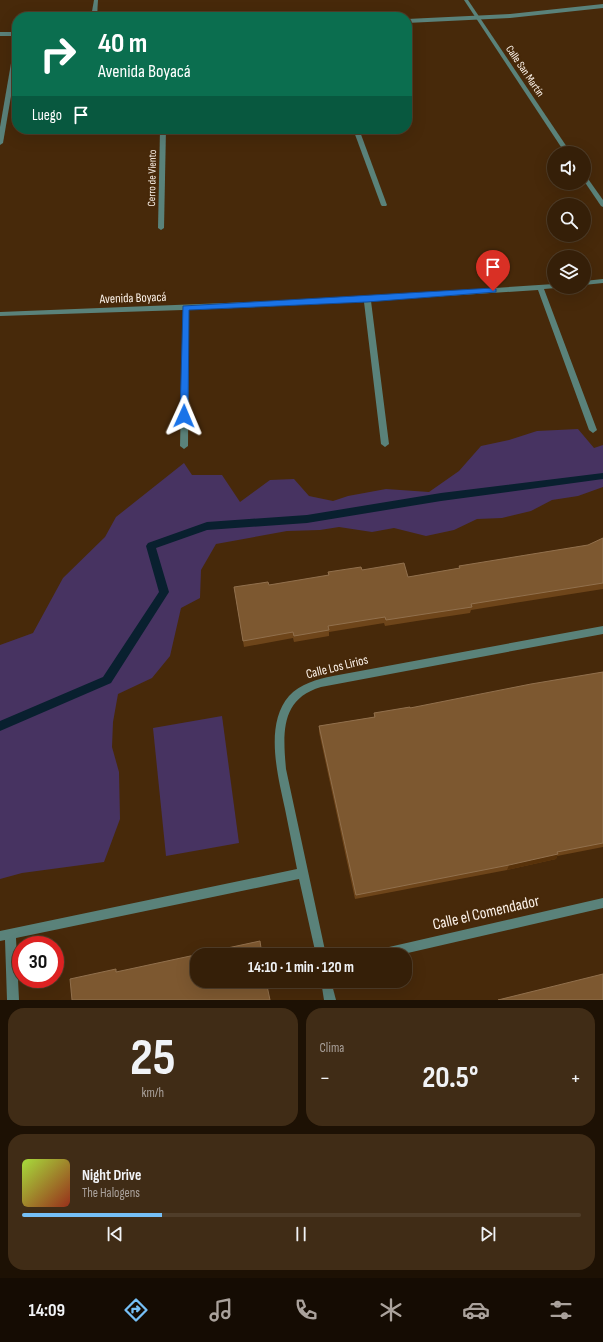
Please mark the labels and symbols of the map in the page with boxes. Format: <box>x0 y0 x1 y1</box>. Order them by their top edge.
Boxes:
street label: Calle San Martín <box>503 43 547 99</box>
street label: Cerro de Viento <box>145 149 159 207</box>
pin <box>476 250 510 291</box>
street label: Avenida Boyacá <box>98 289 167 307</box>
position arrow <box>163 395 205 437</box>
street label: Calle Los Lirios <box>304 651 370 682</box>
street label: Calle el Comendador <box>431 891 542 935</box>
speed limit sign: 30 <box>12 936 64 988</box>

